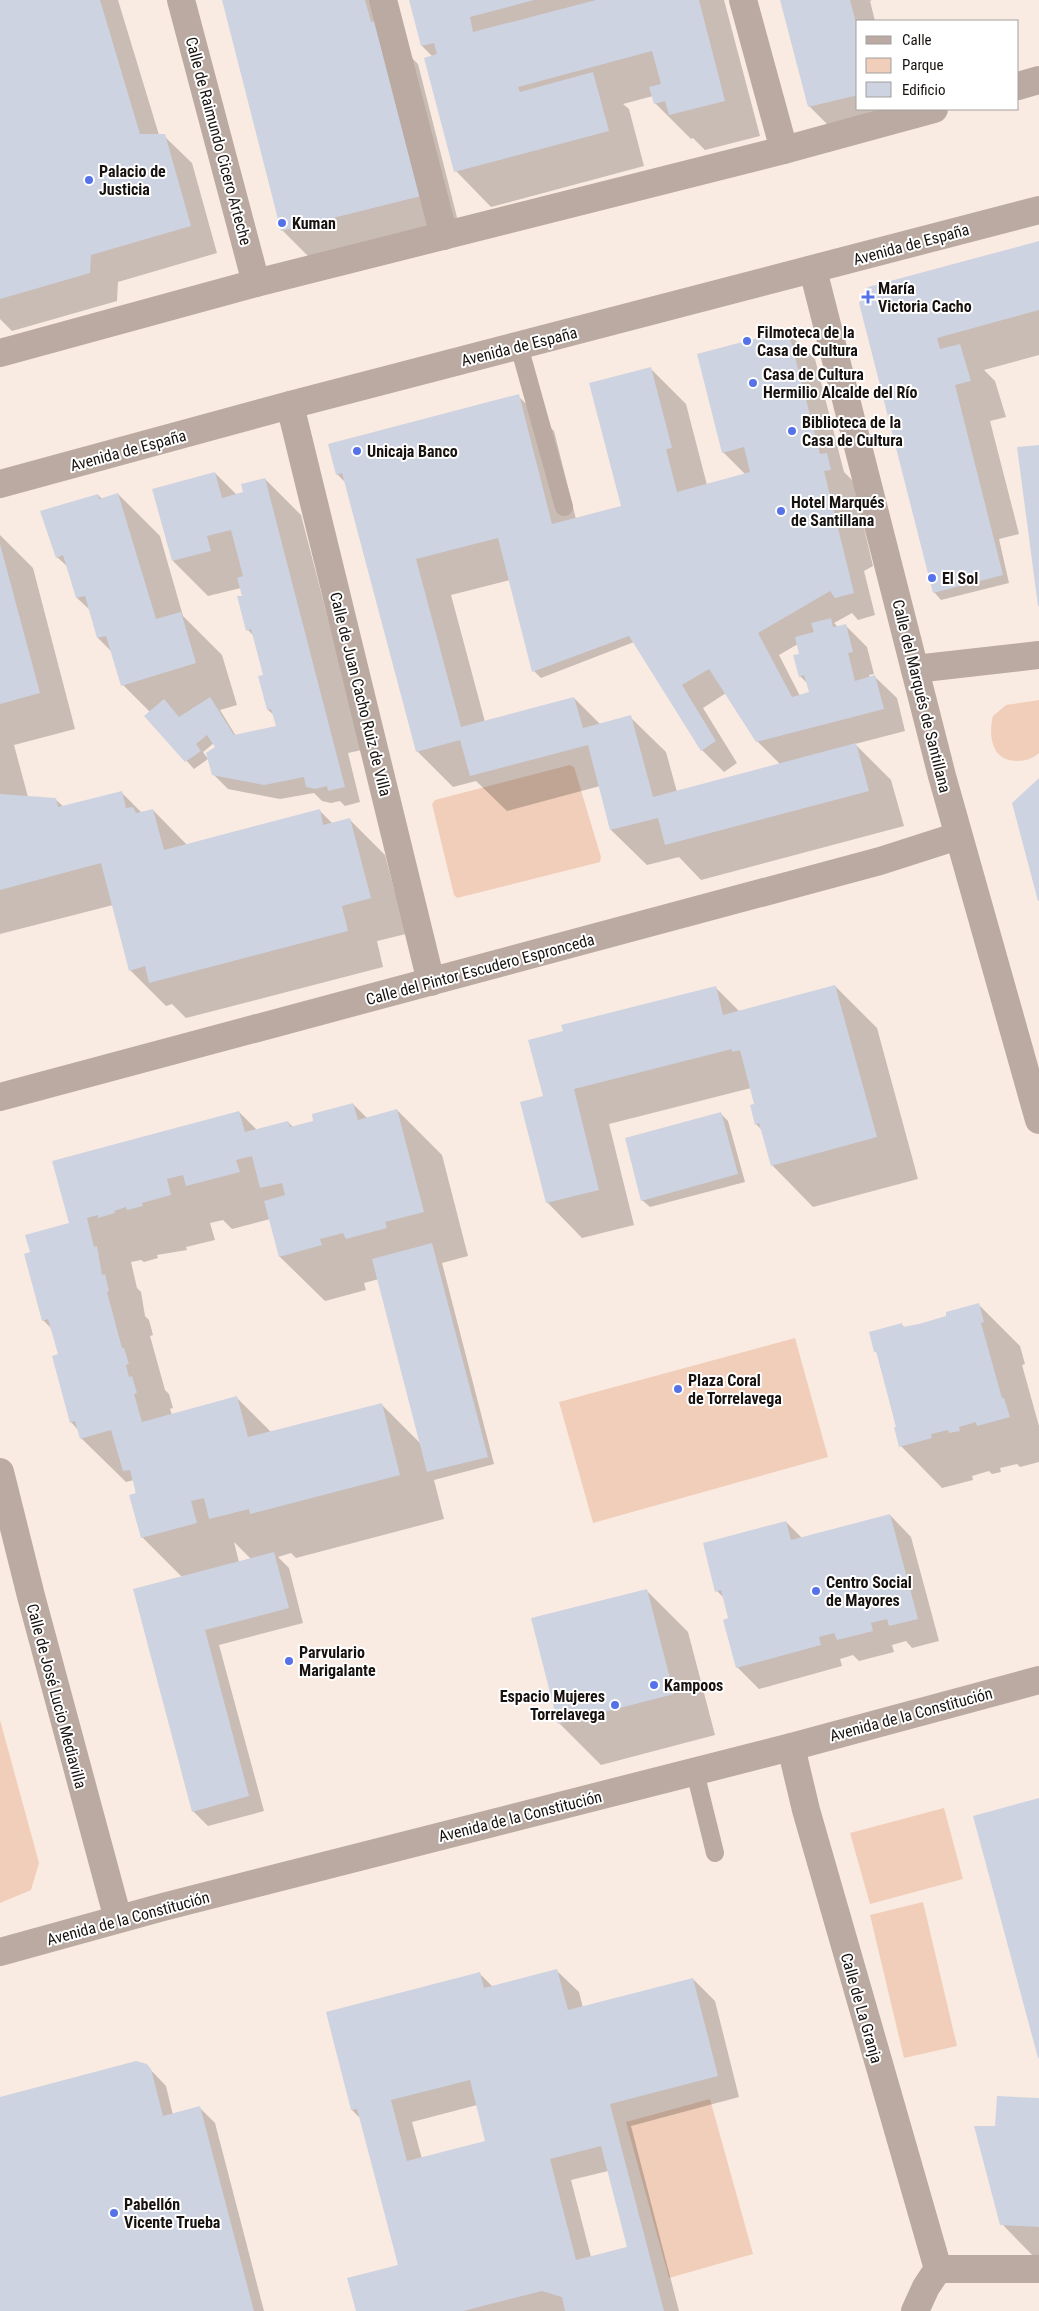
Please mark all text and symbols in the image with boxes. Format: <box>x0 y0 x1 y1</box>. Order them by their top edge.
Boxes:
legend <box>856 20 1019 110</box>
text: Calle <box>902 31 932 49</box>
street label: Calle de Raimundo Cicero Arteche <box>182 35 255 247</box>
text: Parque <box>902 56 944 74</box>
text: Edificio <box>902 81 945 99</box>
place label: Palacio de Justicia <box>99 162 166 199</box>
marker: Palacio de Justicia <box>83 174 95 186</box>
place label: Kuman <box>292 214 336 233</box>
marker: Kuman <box>276 217 288 229</box>
street label: Avenida de España <box>851 220 971 269</box>
place label: María Victoria Cacho <box>878 279 972 316</box>
marker: María Victoria Cacho <box>862 291 874 303</box>
street label: Avenida de España <box>459 323 579 370</box>
place label: Filmoteca de la Casa de Cultura <box>757 323 858 360</box>
marker: Filmoteca de la Casa de Cultura <box>741 335 753 347</box>
place label: Casa de Cultura Hermilio Alcalde del Río <box>763 365 918 402</box>
marker: Casa de Cultura Hermilio Alcalde del Río <box>747 377 759 389</box>
place label: Biblioteca de la Casa de Cultura <box>802 413 903 450</box>
marker: Biblioteca de la Casa de Cultura <box>786 425 798 437</box>
street label: Avenida de España <box>68 426 188 475</box>
place label: Unicaja Banco <box>367 442 458 461</box>
marker: Unicaja Banco <box>351 445 363 457</box>
place label: Hotel Marqués de Santillana <box>791 493 885 530</box>
marker: Hotel Marqués de Santillana <box>775 505 787 517</box>
place label: El Sol <box>942 569 978 588</box>
marker: El Sol <box>926 572 938 584</box>
street label: Calle de Juan Cacho Ruiz de Villa <box>326 590 395 798</box>
street label: Calle del Marqués de Santillana <box>888 598 955 795</box>
street label: Calle del Pintor Escudero Espronceda <box>364 930 596 1009</box>
place label: Plaza Coral de Torrelavega <box>688 1371 782 1408</box>
marker: Plaza Coral de Torrelavega <box>672 1383 684 1395</box>
place label: Centro Social de Mayores <box>826 1573 912 1610</box>
marker: Centro Social de Mayores <box>810 1585 822 1597</box>
street label: Calle de José Lucio Mediavilla <box>23 1602 90 1791</box>
place label: Parvulario Marigalante <box>299 1643 376 1680</box>
marker: Parvulario Marigalante <box>283 1655 295 1667</box>
place label: Kampoos <box>664 1676 723 1695</box>
marker: Kampoos <box>648 1679 660 1691</box>
street label: Avenida de la Constitución <box>828 1684 995 1745</box>
place label: Espacio Mujeres Torrelavega <box>500 1687 605 1724</box>
marker: Espacio Mujeres Torrelavega <box>609 1699 621 1711</box>
street label: Avenida de la Constitución <box>436 1787 604 1846</box>
street label: Avenida de la Constitución <box>45 1888 212 1949</box>
street label: Calle de La Granja <box>837 1951 886 2066</box>
place label: Pabellón Vicente Trueba <box>124 2195 221 2232</box>
marker: Pabellón Vicente Trueba <box>108 2207 120 2219</box>

